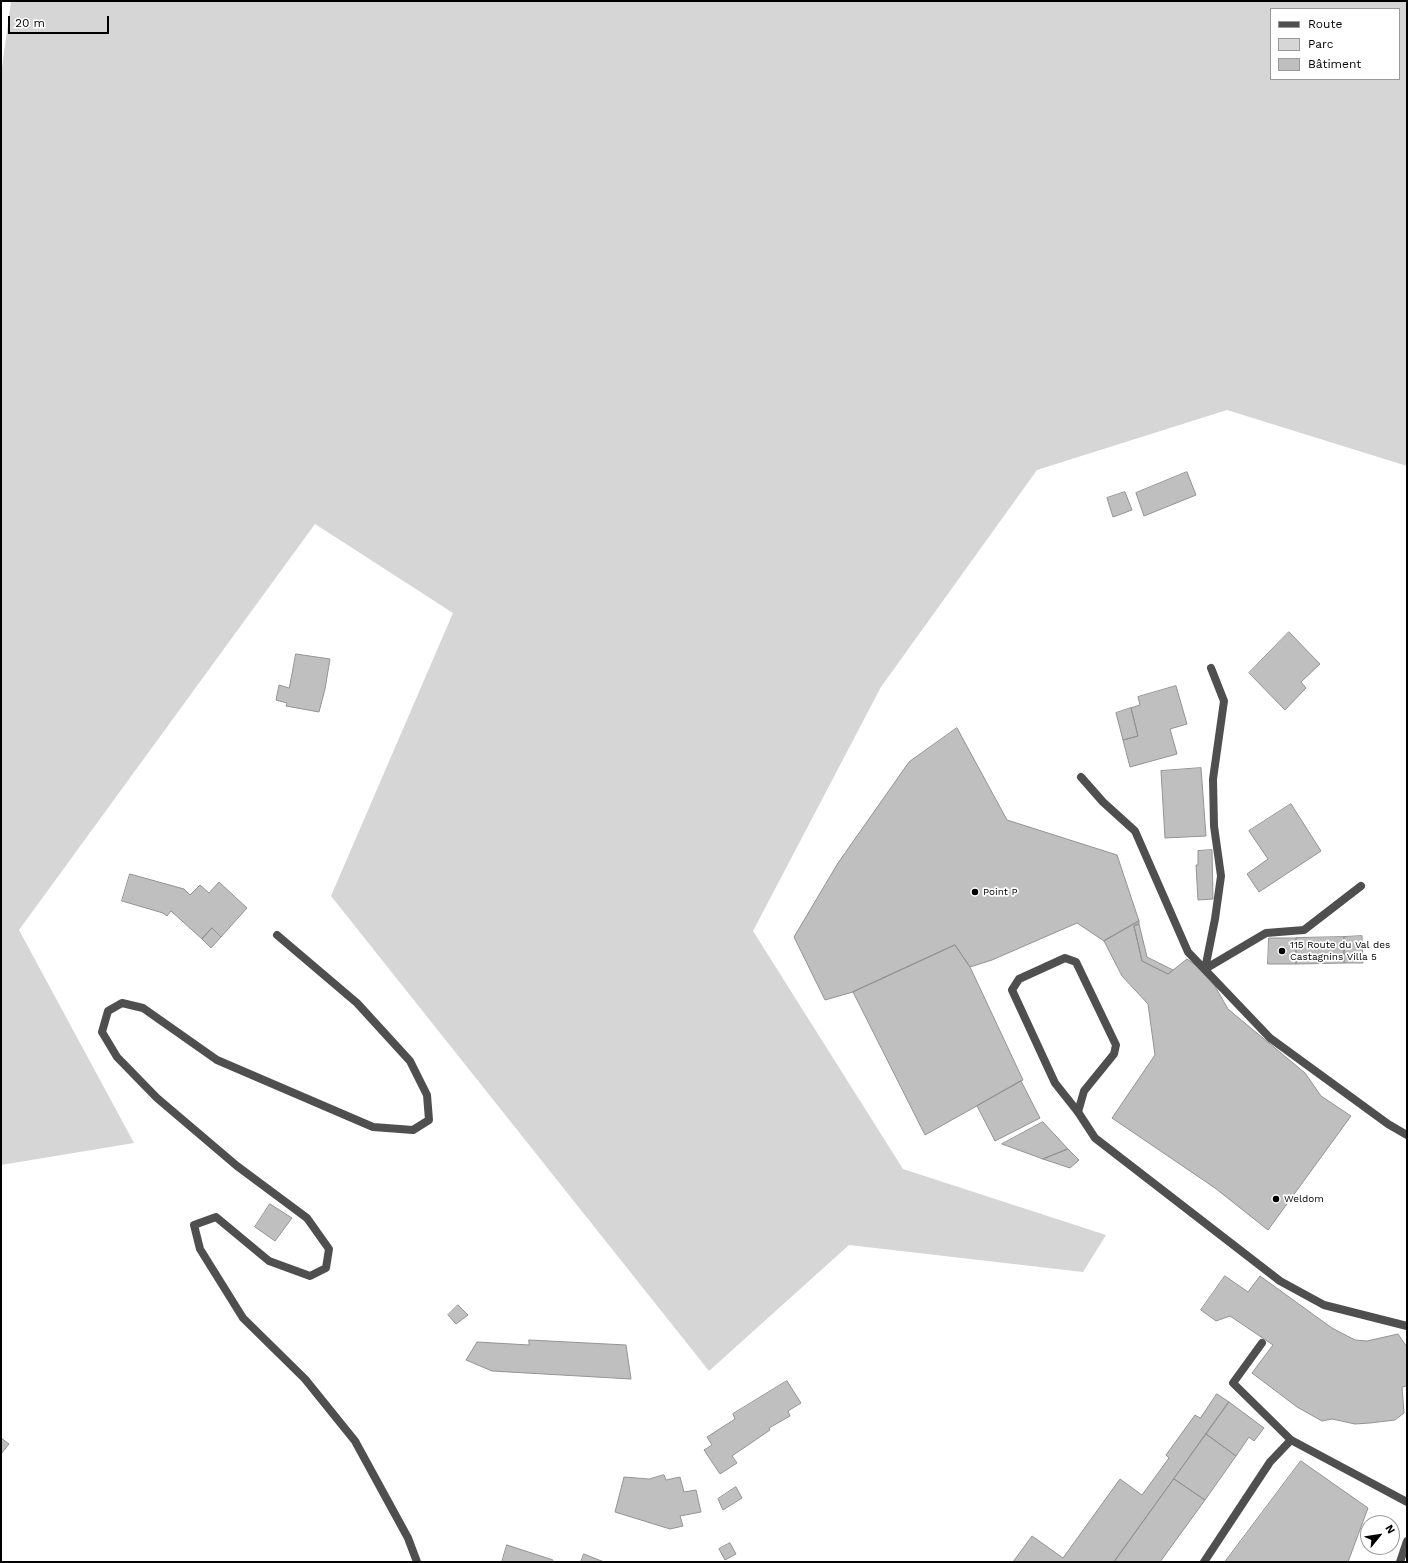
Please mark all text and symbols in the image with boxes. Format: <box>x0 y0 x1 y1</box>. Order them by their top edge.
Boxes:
scale bar <box>10 8 111 34</box>
legend <box>1270 8 1400 80</box>
text: 20 m <box>15 16 45 30</box>
text: Route <box>1308 17 1342 31</box>
text: Parc <box>1308 37 1334 51</box>
text: Bâtiment <box>1308 57 1361 71</box>
place label: Point P <box>983 886 1017 898</box>
marker: Point P <box>970 887 980 897</box>
place label: 115 Route du Val des Castagnins Villa 5 <box>1290 939 1390 962</box>
marker: 115 Route du Val des Castagnins Villa 5 <box>1277 946 1287 956</box>
place label: Weldom <box>1284 1193 1324 1205</box>
marker: Weldom <box>1271 1194 1281 1204</box>
north arrow <box>1360 1515 1400 1555</box>
text: N <box>1382 1522 1398 1536</box>

